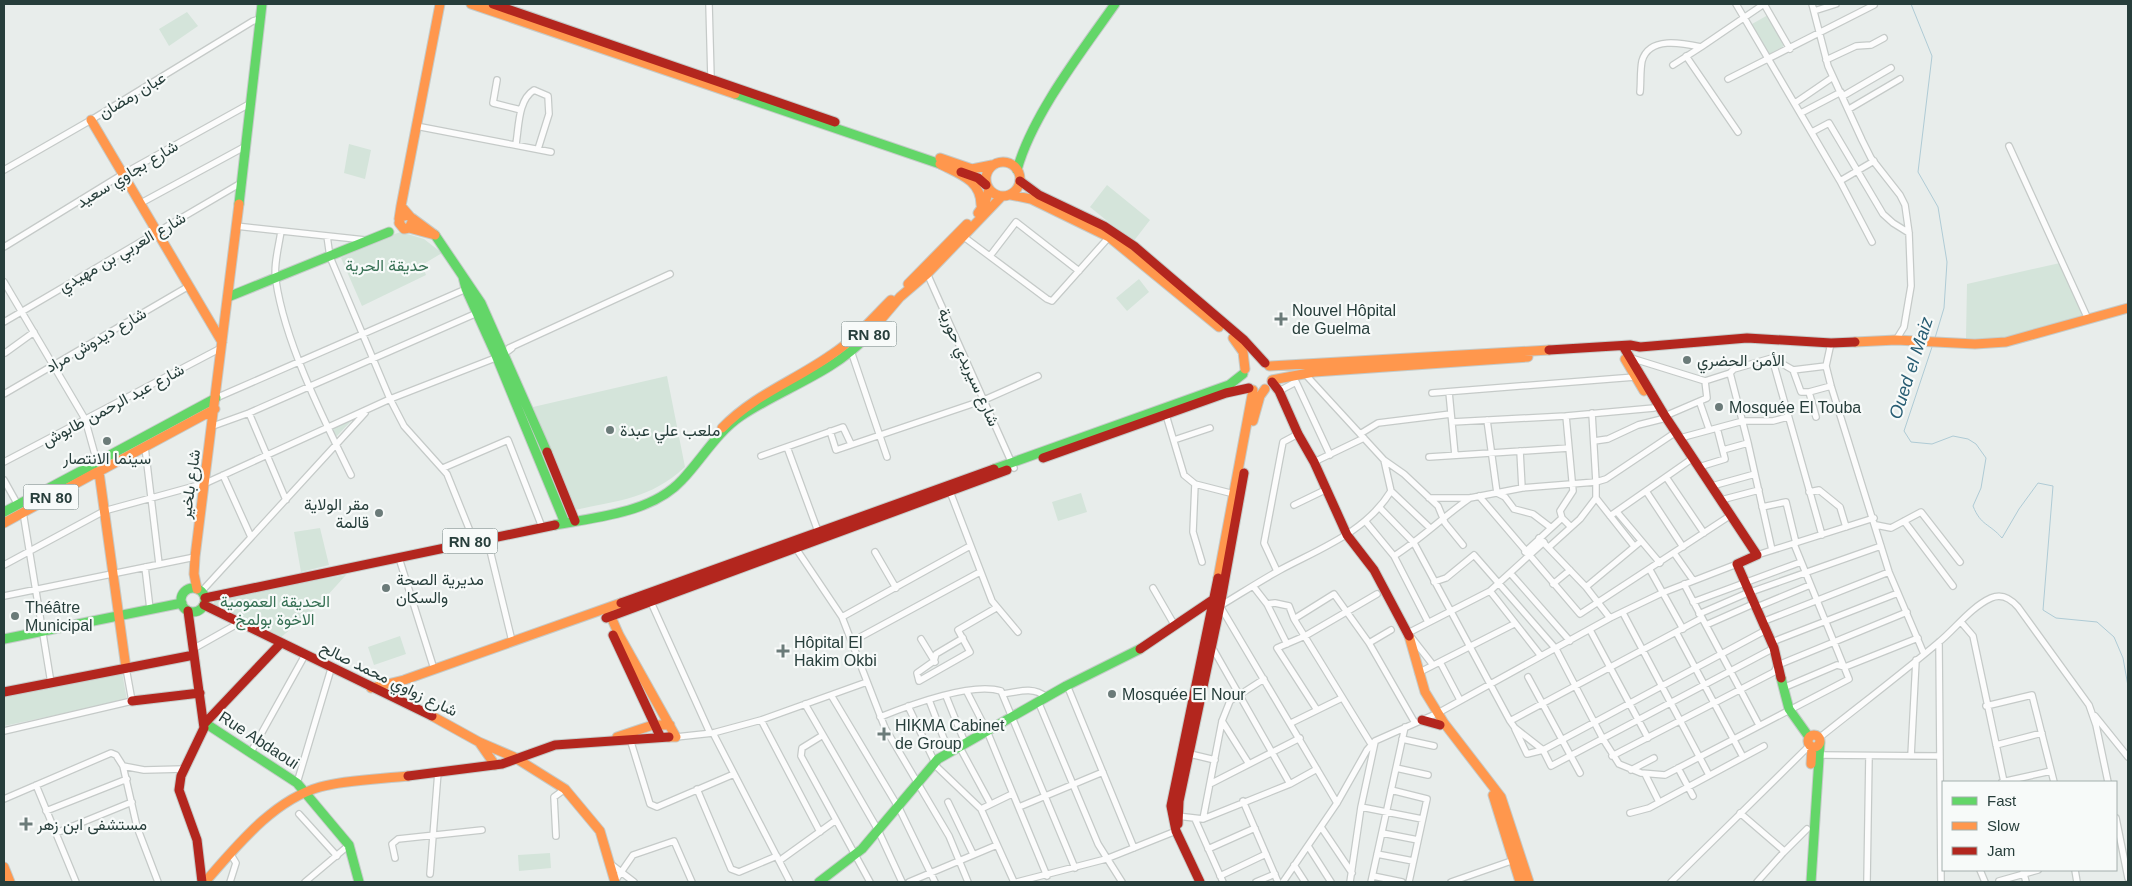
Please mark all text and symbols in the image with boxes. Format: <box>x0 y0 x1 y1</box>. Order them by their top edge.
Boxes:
street label: عبان رمضان <box>96 68 170 123</box>
street label: شارع بجاوي سعيد <box>73 137 183 215</box>
street label: شارع العربي بن مهيدي <box>56 209 191 300</box>
park label: حديقة الحرية <box>345 257 429 276</box>
place label: Nouvel Hôpital de Guelma <box>1292 302 1396 337</box>
street label: شارع ديدوش مراد <box>43 304 151 378</box>
street label: شارع سيريدي حورية <box>931 305 1003 431</box>
marker: Nouvel Hôpital de Guelma <box>1274 312 1288 326</box>
water label: Oued el Maiz <box>1885 314 1937 422</box>
road number: RN 80 <box>842 322 896 346</box>
place label: الأمن الحضري <box>1697 352 1785 374</box>
marker: الأمن الحضري <box>1681 354 1693 366</box>
street label: شارع عبد الرحمن طابوش <box>39 360 188 452</box>
place label: Mosquée El Touba <box>1729 399 1861 416</box>
marker: Mosquée El Touba <box>1713 401 1725 413</box>
place label: ملعب علي عبدة <box>620 422 720 444</box>
marker: ملعب علي عبدة <box>604 424 616 436</box>
marker: سينما الانتصار <box>101 435 113 447</box>
street label: شارع بلخير <box>177 448 206 521</box>
place label: سينما الانتصار <box>62 450 151 469</box>
road number: RN 80 <box>23 484 78 510</box>
place label: مقر الولاية قالمة <box>304 496 369 531</box>
marker: مقر الولاية قالمة <box>373 507 385 519</box>
road number: RN 80 <box>442 528 498 554</box>
place label: مديرية الصحة والسكان <box>396 571 484 608</box>
marker: مديرية الصحة والسكان <box>380 582 392 594</box>
park label: الحديقة العمومية الاخوة بولمخ <box>220 593 330 631</box>
place label: Théâtre Municipal <box>25 599 93 634</box>
marker: Théâtre Municipal <box>9 610 21 622</box>
place label: Hôpital El Hakim Okbi <box>794 634 877 669</box>
street label: شارع زواوي محمد صالح <box>316 638 460 724</box>
marker: Hôpital El Hakim Okbi <box>776 644 790 658</box>
place label: Mosquée El Nour <box>1122 686 1246 703</box>
marker: Mosquée El Nour <box>1106 688 1118 700</box>
street label: Rue Abdaoui <box>216 708 302 772</box>
place label: HIKMA Cabinet de Group <box>895 717 1005 752</box>
marker: HIKMA Cabinet de Group <box>877 727 891 741</box>
legend <box>1942 781 2117 871</box>
text: Fast <box>1987 792 2017 809</box>
place label: مستشفى ابن زهر <box>36 816 147 835</box>
marker: مستشفى ابن زهر <box>19 817 33 831</box>
text: Slow <box>1987 817 2020 834</box>
text: Jam <box>1987 842 2015 859</box>

